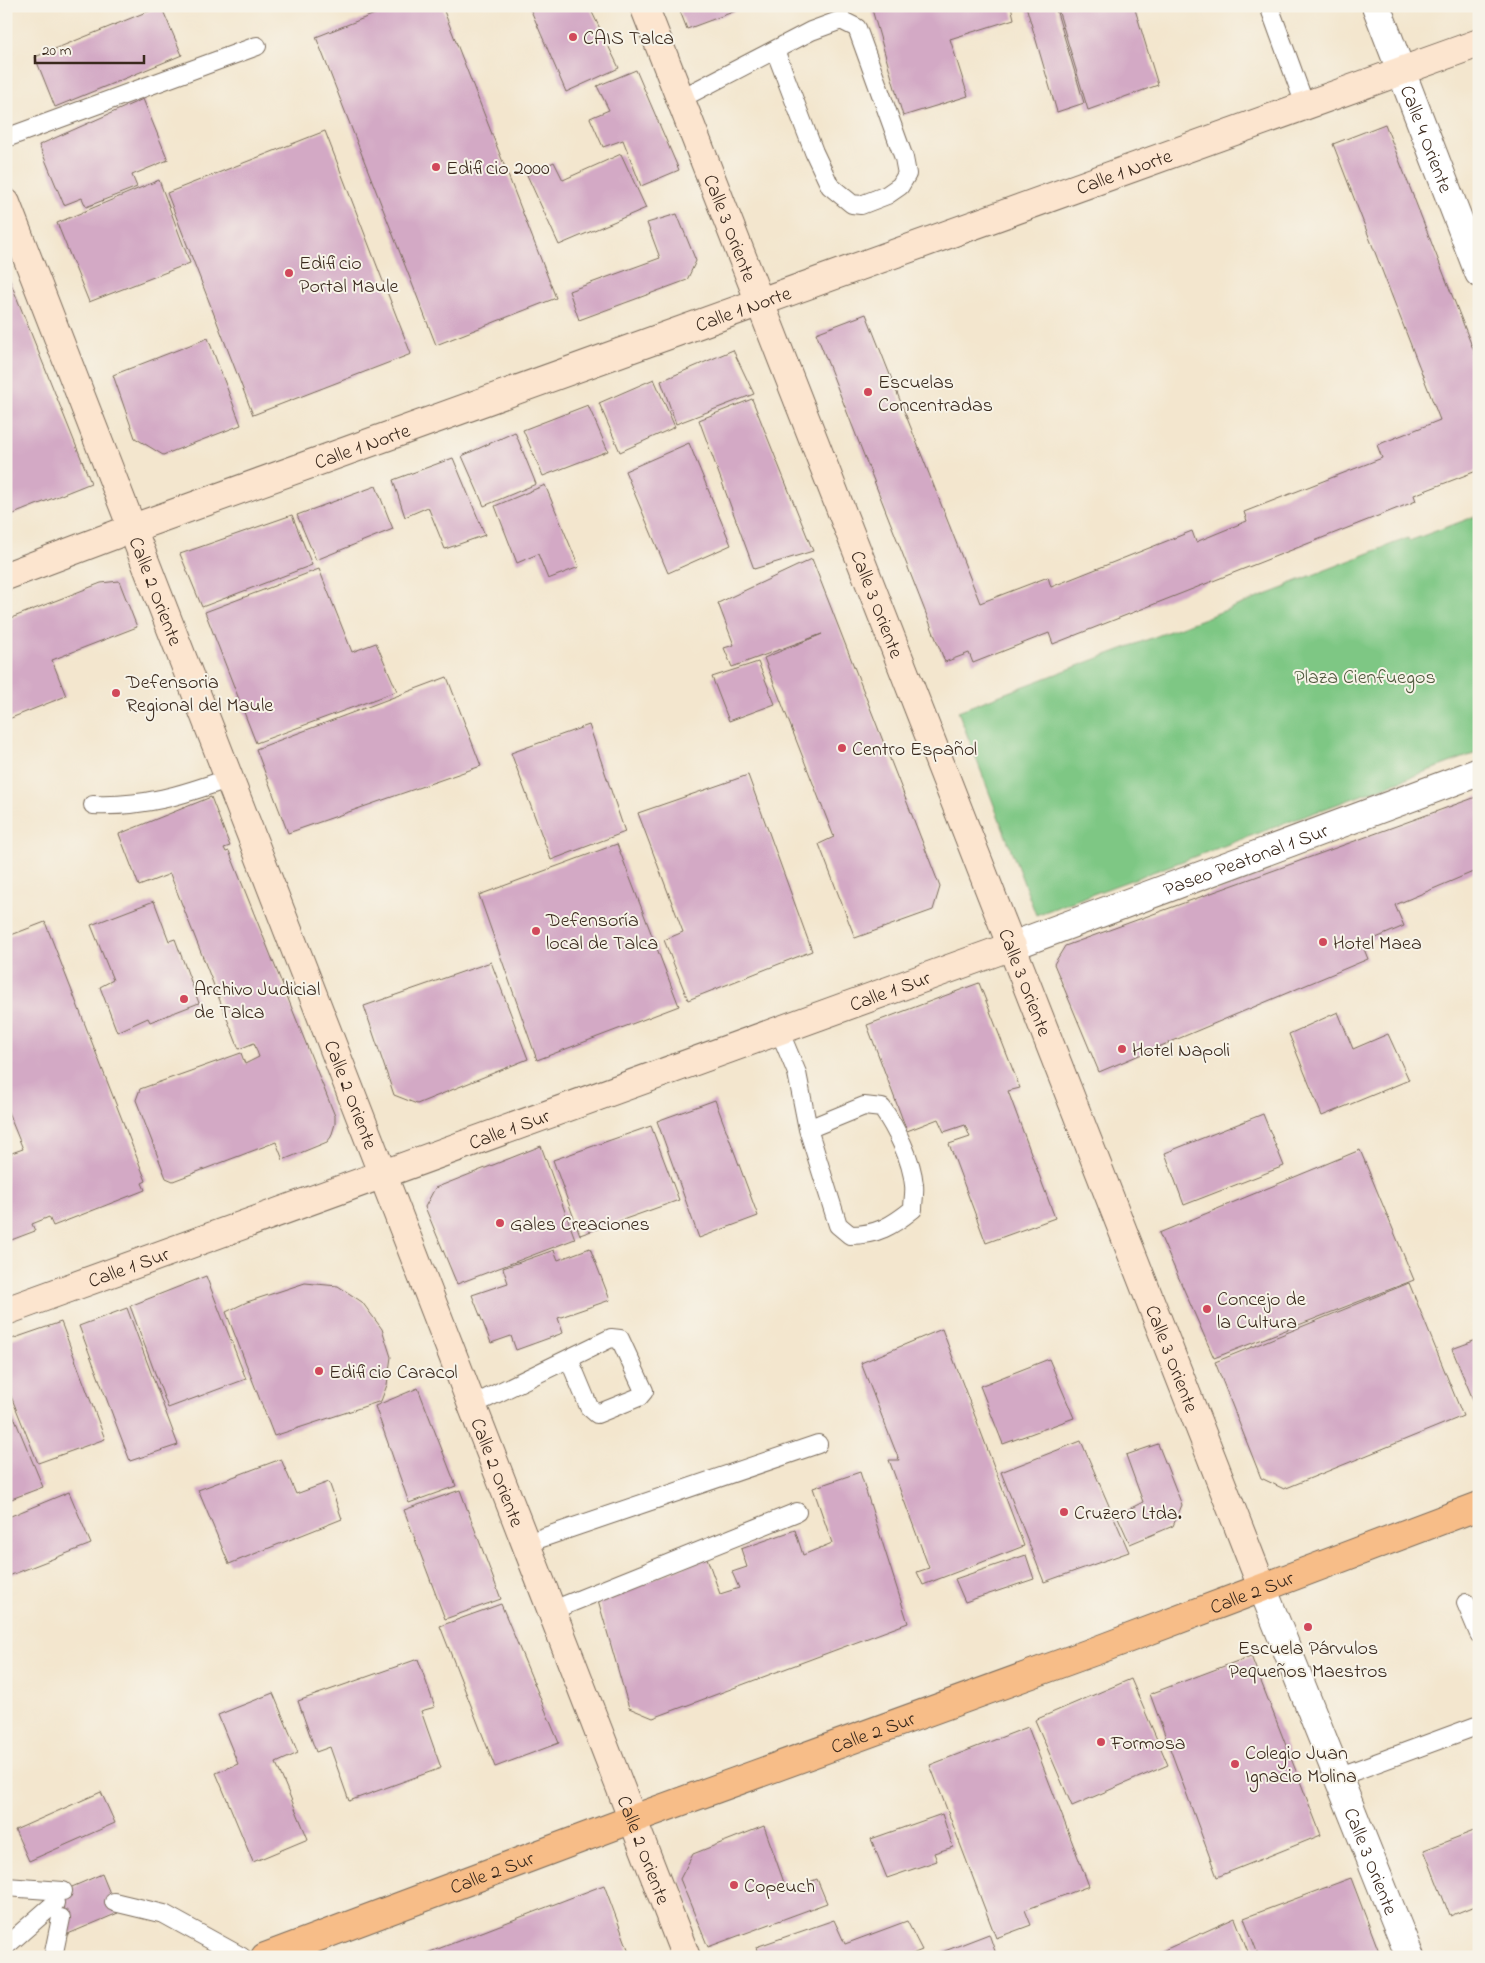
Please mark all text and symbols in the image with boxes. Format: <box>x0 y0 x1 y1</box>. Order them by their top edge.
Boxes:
place label: CAIS Talca <box>583 25 674 54</box>
marker: CAIS Talca <box>567 31 579 43</box>
scale bar <box>35 32 144 64</box>
text: 20 m <box>42 40 72 62</box>
street label: Calle 4 Oriente <box>1391 81 1459 197</box>
street label: Calle 1 Norte <box>1073 143 1177 204</box>
place label: Edificio 2000 <box>446 155 550 184</box>
marker: Edificio 2000 <box>430 161 442 173</box>
street label: Calle 3 Oriente <box>694 171 762 287</box>
place label: Edificio Portal Maule <box>299 250 399 302</box>
marker: Edificio Portal Maule <box>283 267 295 279</box>
street label: Calle 1 Norte <box>692 280 796 341</box>
place label: Escuelas Concentradas <box>878 369 993 421</box>
marker: Escuelas Concentradas <box>862 386 874 398</box>
street label: Calle 1 Norte <box>311 417 415 478</box>
street label: Calle 2 Oriente <box>120 533 188 651</box>
street label: Calle 3 Oriente <box>841 547 910 663</box>
park label: Plaza Cienfuegos <box>1294 664 1436 694</box>
place label: Defensoria Regional del Maule <box>125 669 273 722</box>
marker: Defensoria Regional del Maule <box>110 687 122 699</box>
place label: Centro Español <box>852 736 977 765</box>
marker: Centro Español <box>836 742 848 754</box>
street label: Paseo Peatonal 1 Sur <box>1160 817 1334 905</box>
place label: Defensoría local de Talca <box>545 907 658 959</box>
marker: Defensoría local de Talca <box>530 925 542 937</box>
street label: Calle 3 Oriente <box>989 925 1057 1041</box>
place label: Hotel Maea <box>1333 930 1422 959</box>
marker: Hotel Maea <box>1317 936 1329 948</box>
street label: Calle 1 Sur <box>846 964 936 1021</box>
place label: Archivo Judicial de Talca <box>194 976 320 1028</box>
marker: Archivo Judicial de Talca <box>178 993 190 1005</box>
street label: Calle 2 Oriente <box>315 1036 384 1154</box>
place label: Hotel Napoli <box>1132 1037 1230 1066</box>
marker: Hotel Napoli <box>1116 1043 1128 1055</box>
street label: Calle 1 Sur <box>465 1103 555 1159</box>
place label: Gales Creaciones <box>510 1211 650 1240</box>
marker: Gales Creaciones <box>494 1217 506 1229</box>
street label: Calle 1 Sur <box>84 1241 174 1297</box>
place label: Concejo de la Cultura <box>1217 1286 1306 1338</box>
street label: Calle 3 Oriente <box>1136 1301 1204 1417</box>
marker: Concejo de la Cultura <box>1201 1303 1213 1315</box>
place label: Edificio Caracol <box>329 1359 458 1388</box>
marker: Edificio Caracol <box>313 1365 325 1377</box>
street label: Calle 2 Oriente <box>461 1414 530 1532</box>
place label: Cruzero Ltda. <box>1074 1500 1182 1529</box>
marker: Cruzero Ltda. <box>1058 1506 1070 1518</box>
street label: Calle 2 Sur <box>1206 1565 1299 1623</box>
marker: Escuela Párvulos Pequeños Maestros <box>1302 1621 1314 1633</box>
place label: Escuela Párvulos Pequeños Maestros <box>1228 1635 1388 1687</box>
street label: Calle 2 Sur <box>827 1705 920 1763</box>
place label: Formosa <box>1110 1730 1186 1759</box>
marker: Formosa <box>1095 1736 1107 1748</box>
place label: Colegio Juan Ignacio Molina <box>1245 1740 1357 1793</box>
marker: Colegio Juan Ignacio Molina <box>1229 1758 1241 1770</box>
street label: Calle 2 Oriente <box>608 1792 676 1909</box>
street label: Calle 3 Oriente <box>1335 1804 1404 1920</box>
street label: Calle 2 Sur <box>446 1845 539 1903</box>
place label: Copeuch <box>744 1873 815 1902</box>
marker: Copeuch <box>728 1879 740 1891</box>

